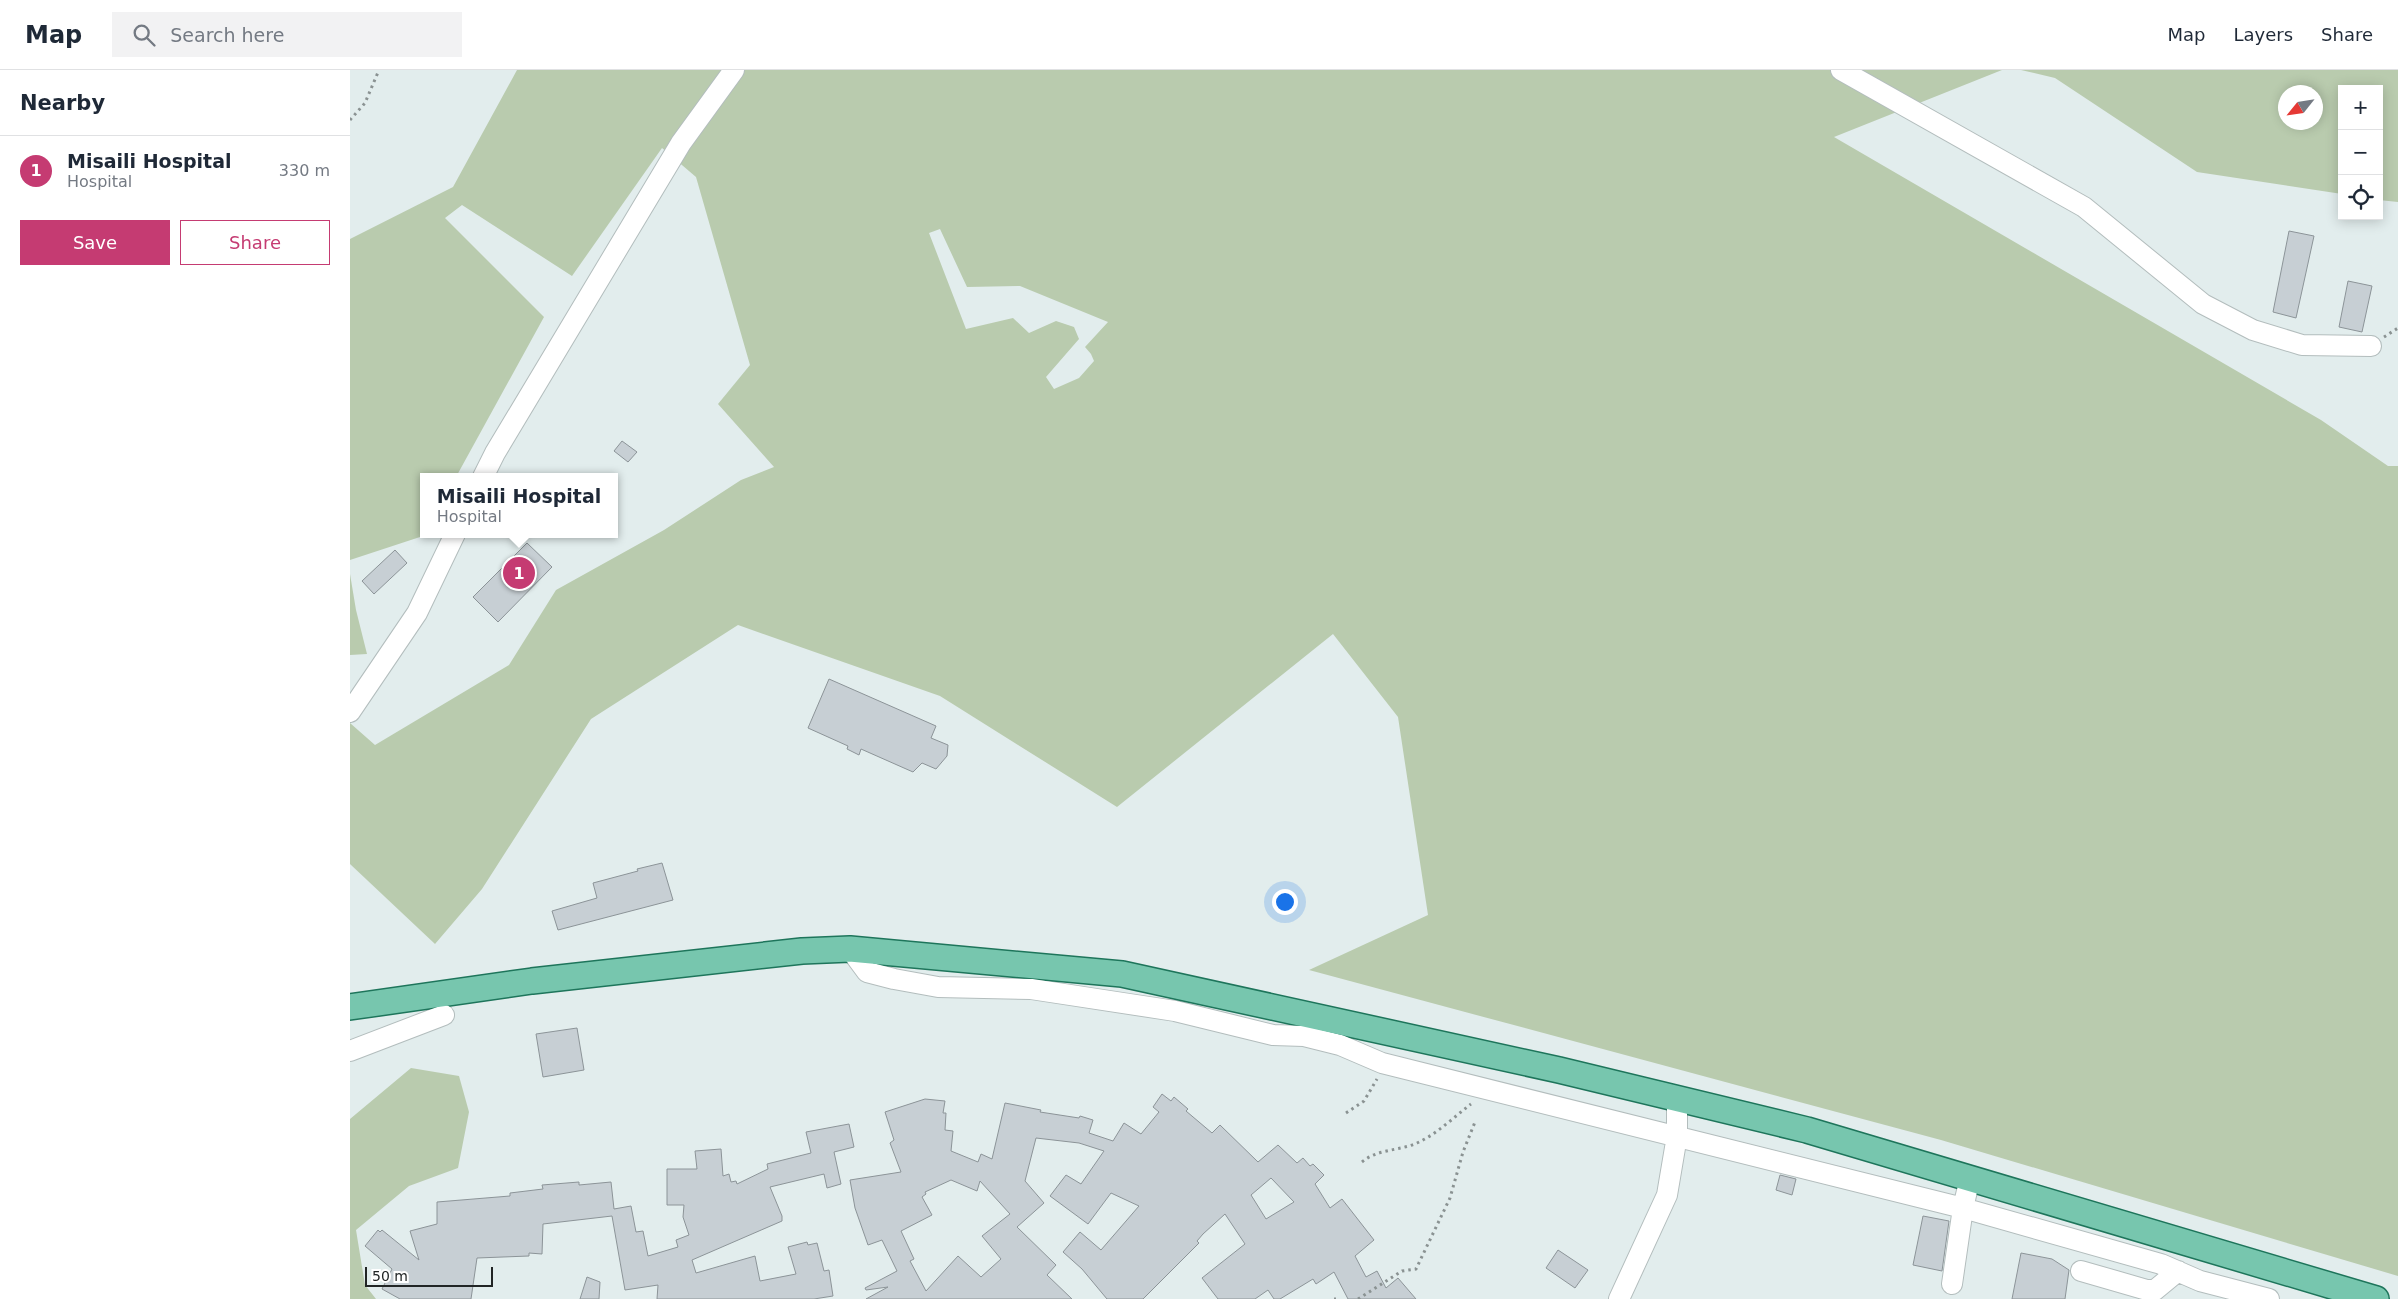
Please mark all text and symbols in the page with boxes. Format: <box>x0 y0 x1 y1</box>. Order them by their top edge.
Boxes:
search box <box>112 12 462 57</box>
text: Map <box>25 21 82 49</box>
icon: search <box>130 21 158 49</box>
text: Search here <box>170 24 284 46</box>
text: Map <box>2167 24 2205 45</box>
text: Layers <box>2233 24 2293 45</box>
text: Share <box>2321 24 2373 45</box>
north arrow <box>2278 85 2323 130</box>
map controls <box>2338 85 2383 220</box>
button: + <box>2338 85 2383 130</box>
text: Nearby <box>20 91 105 115</box>
button: − <box>2338 130 2383 175</box>
text: Misaili Hospital <box>67 150 232 172</box>
text: 1 <box>30 161 42 180</box>
text: 330 m <box>279 161 330 180</box>
text: Hospital <box>67 172 132 191</box>
button: locate <box>2338 175 2383 220</box>
button: Save <box>20 220 170 265</box>
button: Share <box>180 220 330 265</box>
popup <box>420 473 618 538</box>
text: Misaili Hospital <box>437 485 601 507</box>
text: Hospital <box>437 507 502 526</box>
pin: 1 <box>503 554 535 592</box>
your location <box>1272 889 1298 915</box>
scale bar <box>365 1264 492 1287</box>
text: 50 m <box>372 1268 408 1284</box>

